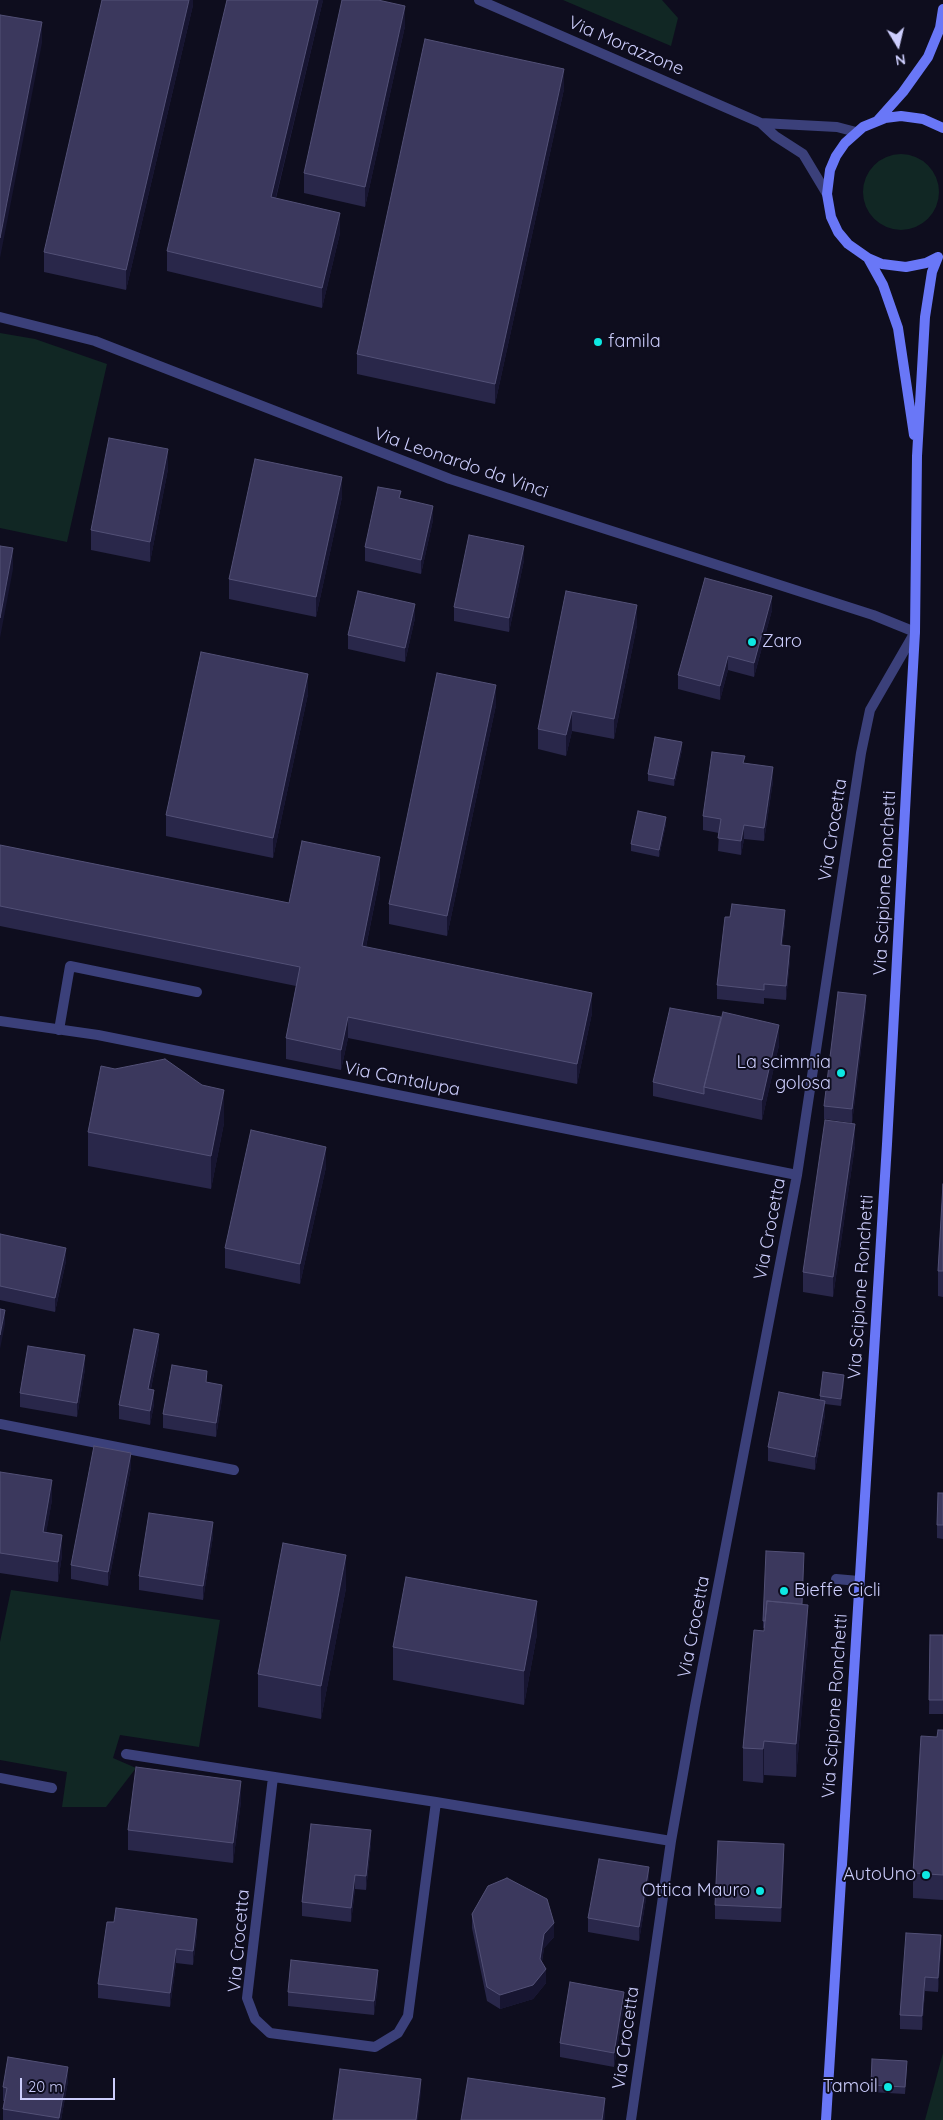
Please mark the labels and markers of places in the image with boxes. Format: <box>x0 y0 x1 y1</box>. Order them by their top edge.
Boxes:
place label: famila <box>608 331 661 353</box>
marker: famila <box>592 336 604 348</box>
place label: Zaro <box>762 631 802 653</box>
marker: Zaro <box>746 636 758 648</box>
place label: La scimmia golosa <box>736 1052 831 1094</box>
marker: La scimmia golosa <box>835 1067 847 1079</box>
place label: Bieffe Cicli <box>794 1580 881 1602</box>
marker: Bieffe Cicli <box>778 1585 790 1597</box>
place label: AutoUno <box>843 1864 916 1886</box>
marker: AutoUno <box>920 1869 932 1881</box>
place label: Ottica Mauro <box>642 1880 750 1902</box>
marker: Ottica Mauro <box>754 1885 766 1897</box>
place label: Tamoil <box>823 2076 878 2098</box>
marker: Tamoil <box>882 2081 894 2093</box>

